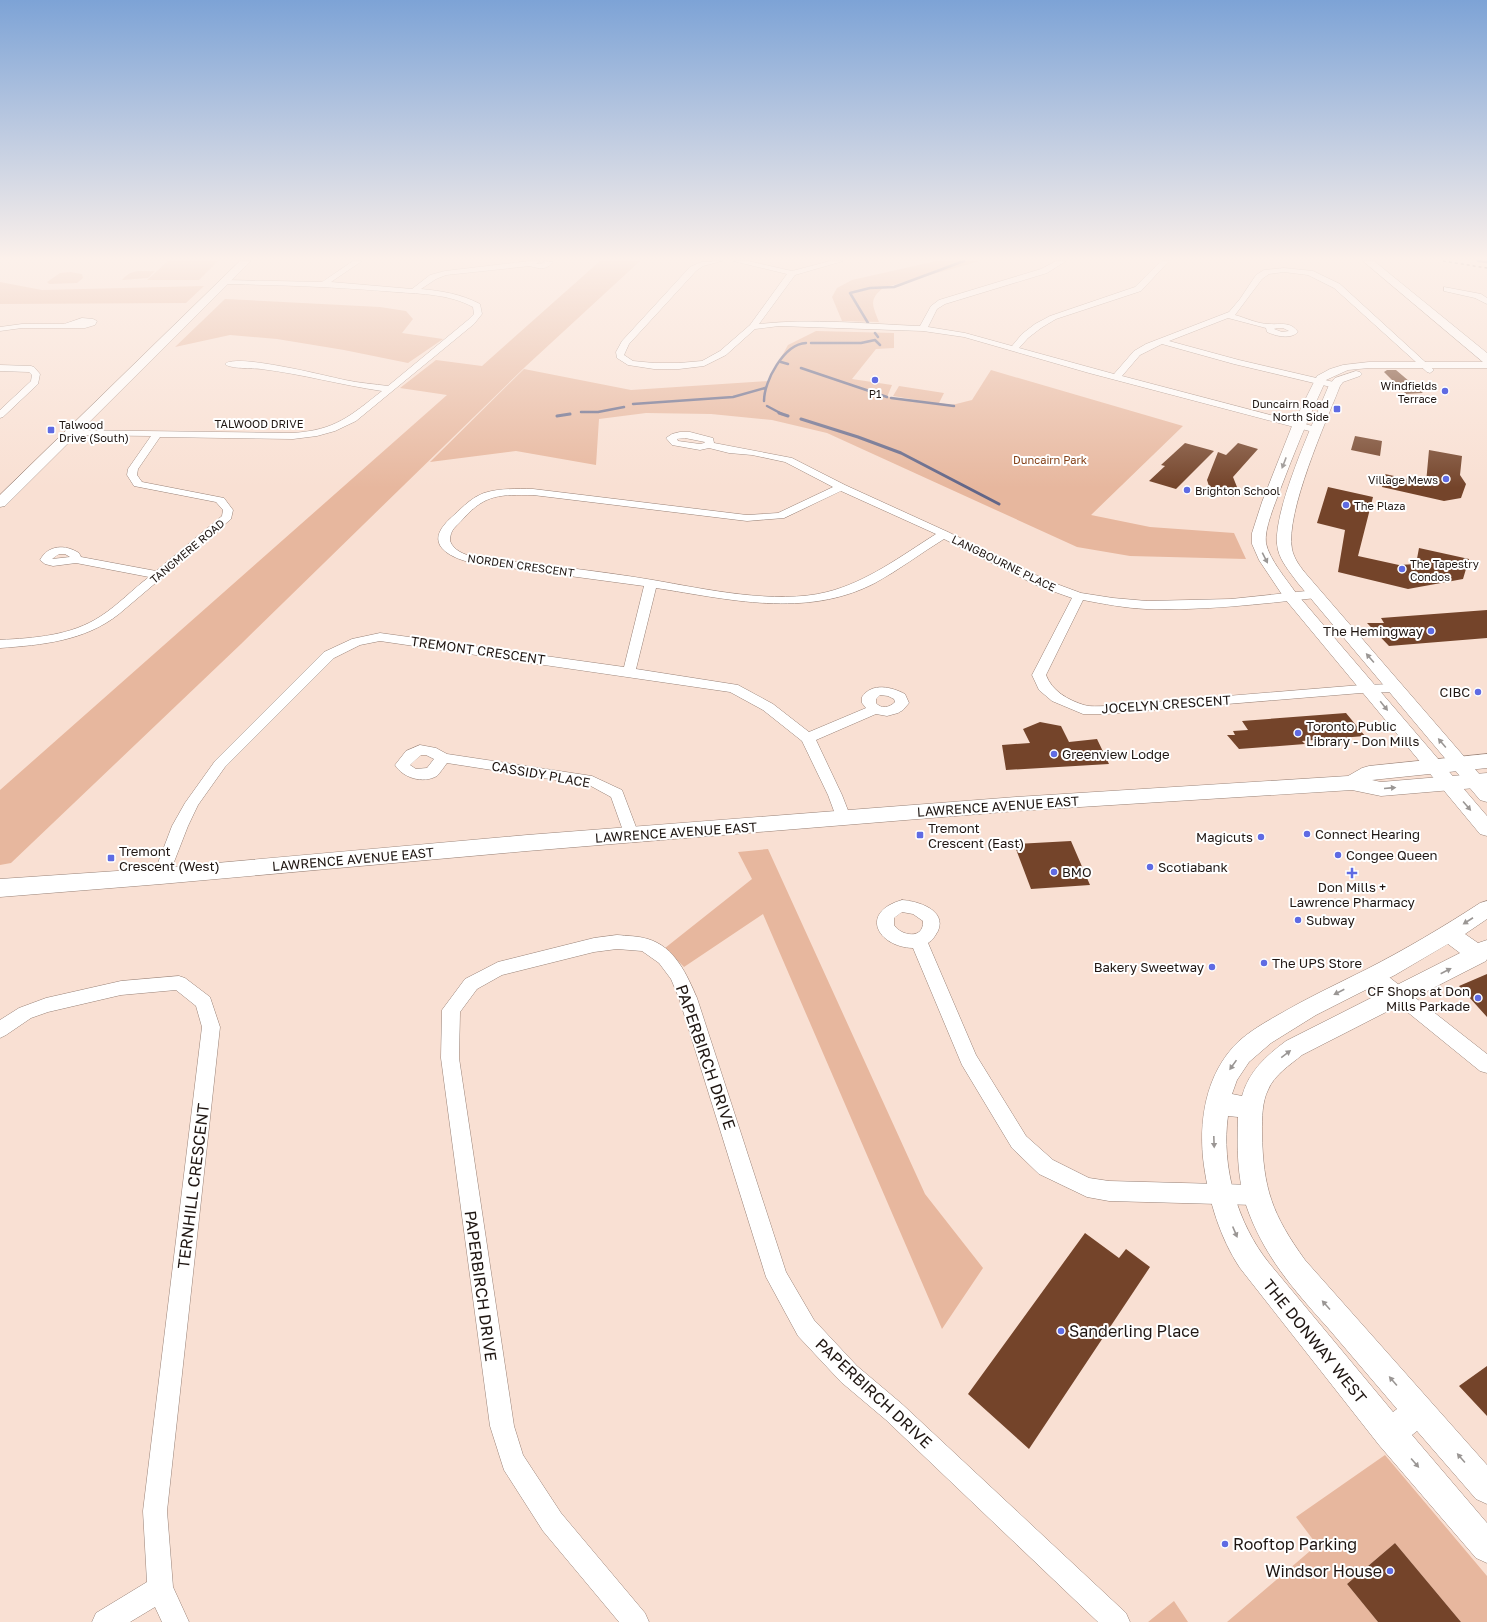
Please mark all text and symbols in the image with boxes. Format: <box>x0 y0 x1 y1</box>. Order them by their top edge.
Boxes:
marker: P1 <box>870 375 880 385</box>
place label: Windfields Terrace <box>1381 379 1437 405</box>
marker: Windfields Terrace <box>1440 386 1450 396</box>
place label: P1 <box>869 387 881 400</box>
place label: Duncairn Road North Side <box>1252 397 1329 423</box>
marker: Duncairn Road North Side <box>1332 404 1342 414</box>
street label: TALWOOD DRIVE <box>215 417 304 430</box>
place label: Talwood Drive (South) <box>59 418 129 444</box>
marker: Talwood Drive (South) <box>46 425 56 435</box>
park label: Duncairn Park <box>1013 453 1087 466</box>
one-way arrow <box>1280 457 1286 469</box>
place label: Village Mews <box>1368 473 1438 486</box>
marker: Village Mews <box>1441 474 1451 484</box>
place label: Brighton School <box>1195 484 1281 497</box>
marker: Brighton School <box>1182 485 1192 495</box>
place label: The Plaza <box>1354 499 1405 512</box>
marker: The Plaza <box>1341 500 1351 510</box>
street label: TANGMERE ROAD <box>147 516 227 586</box>
street label: LANGBOURNE PLACE <box>950 532 1058 594</box>
street label: NORDEN CRESCENT <box>467 551 575 579</box>
one-way arrow <box>1262 553 1268 564</box>
place label: The Tapestry Condos <box>1410 557 1479 583</box>
marker: The Tapestry Condos <box>1397 564 1407 574</box>
place label: The Hemingway <box>1323 623 1424 639</box>
marker: The Hemingway <box>1426 626 1436 636</box>
street label: TREMONT CRESCENT <box>410 633 546 667</box>
one-way arrow <box>1365 653 1375 663</box>
place label: CIBC <box>1440 684 1470 700</box>
marker: CIBC <box>1473 687 1483 697</box>
street label: JOCELYN CRESCENT <box>1101 692 1231 716</box>
one-way arrow <box>1380 701 1388 712</box>
place label: Toronto Public Library - Don Mills <box>1306 718 1419 749</box>
marker: Toronto Public Library - Don Mills <box>1293 728 1303 738</box>
one-way arrow <box>1438 738 1447 749</box>
place label: Greenview Lodge <box>1062 746 1169 762</box>
marker: Greenview Lodge <box>1049 749 1059 759</box>
street label: CASSIDY PLACE <box>491 757 592 791</box>
one-way arrow <box>1384 785 1396 792</box>
street label: LAWRENCE AVENUE EAST <box>916 792 1080 820</box>
one-way arrow <box>1463 801 1472 811</box>
street label: LAWRENCE AVENUE EAST <box>594 818 758 846</box>
place label: Tremont Crescent (East) <box>928 820 1024 851</box>
place label: Connect Hearing <box>1315 826 1420 842</box>
place label: Magicuts <box>1196 829 1253 845</box>
marker: Connect Hearing <box>1302 829 1312 839</box>
marker: Tremont Crescent (East) <box>915 830 925 840</box>
marker: Magicuts <box>1256 832 1266 842</box>
place label: Tremont Crescent (West) <box>119 843 220 874</box>
street label: LAWRENCE AVENUE EAST <box>271 844 435 874</box>
place label: Congee Queen <box>1346 847 1438 863</box>
marker: Congee Queen <box>1333 850 1343 860</box>
marker: Tremont Crescent (West) <box>106 853 116 863</box>
place label: Scotiabank <box>1158 859 1229 875</box>
marker: Scotiabank <box>1145 862 1155 872</box>
place label: BMO <box>1062 864 1092 880</box>
marker: BMO <box>1049 867 1059 877</box>
marker: Don Mills + Lawrence Pharmacy <box>1347 868 1357 878</box>
place label: Don Mills + Lawrence Pharmacy <box>1289 879 1415 910</box>
place label: Subway <box>1306 912 1355 928</box>
marker: Subway <box>1293 915 1303 925</box>
one-way arrow <box>1463 918 1474 925</box>
place label: The UPS Store <box>1272 955 1362 971</box>
marker: The UPS Store <box>1259 958 1269 968</box>
place label: Bakery Sweetway <box>1094 959 1205 975</box>
marker: Bakery Sweetway <box>1207 962 1217 972</box>
one-way arrow <box>1440 968 1452 974</box>
street label: PAPERBIRCH DRIVE <box>672 982 740 1132</box>
place label: CF Shops at Don Mills Parkade <box>1367 983 1470 1014</box>
one-way arrow <box>1333 988 1345 995</box>
marker: CF Shops at Don Mills Parkade <box>1473 993 1483 1003</box>
one-way arrow <box>1281 1050 1292 1058</box>
one-way arrow <box>1229 1059 1237 1070</box>
street label: TERNHILL CRESCENT <box>173 1102 213 1270</box>
one-way arrow <box>1210 1136 1217 1148</box>
street label: PAPERBIRCH DRIVE <box>460 1209 502 1363</box>
one-way arrow <box>1233 1226 1239 1238</box>
street label: THE DONWAY WEST <box>1259 1275 1371 1407</box>
one-way arrow <box>1321 1300 1331 1310</box>
place label: Sanderling Place <box>1069 1321 1199 1341</box>
marker: Sanderling Place <box>1056 1326 1066 1336</box>
street label: PAPERBIRCH DRIVE <box>811 1334 937 1452</box>
one-way arrow <box>1389 1376 1398 1386</box>
one-way arrow <box>1457 1453 1466 1464</box>
one-way arrow <box>1411 1458 1420 1469</box>
place label: Rooftop Parking <box>1233 1534 1357 1554</box>
marker: Rooftop Parking <box>1220 1539 1230 1549</box>
place label: Windsor House <box>1265 1561 1382 1581</box>
marker: Windsor House <box>1385 1566 1395 1576</box>

